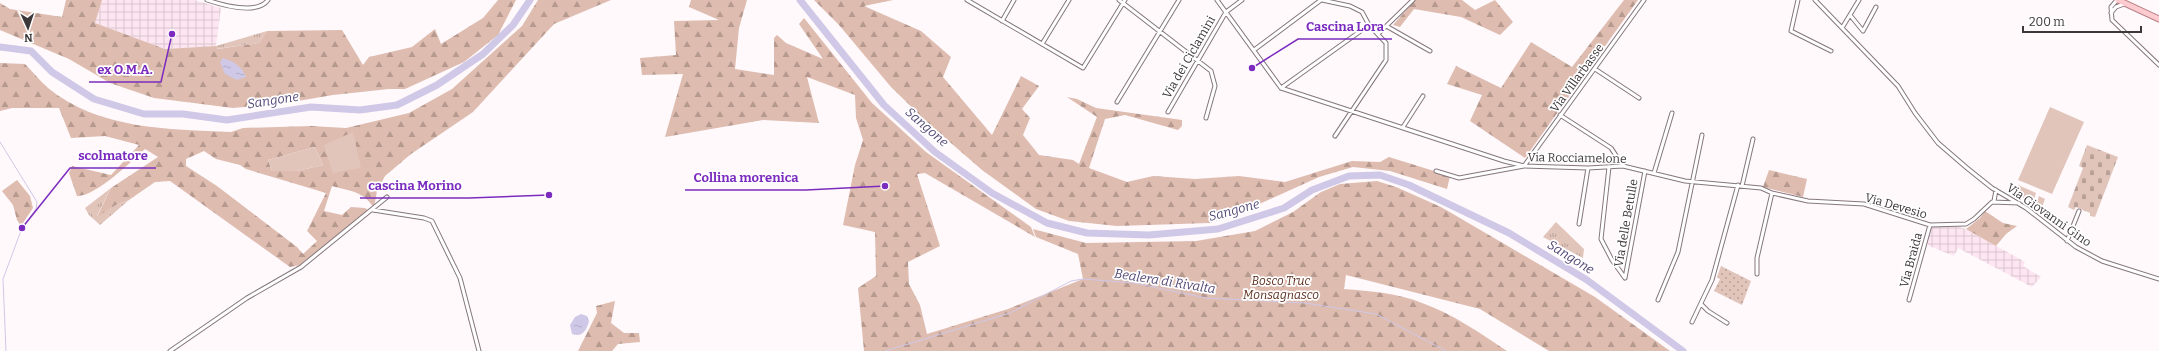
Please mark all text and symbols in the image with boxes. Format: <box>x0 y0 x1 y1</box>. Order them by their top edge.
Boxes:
north arrow <box>8 8 48 48</box>
scale bar <box>2023 8 2141 34</box>
street label: Via dei Ciclamini <box>1160 13 1218 101</box>
callout: Cascina Lora <box>1298 14 1392 39</box>
text: 200 m <box>2029 15 2065 29</box>
text: Cascina Lora <box>1306 19 1385 34</box>
text: N <box>23 31 33 44</box>
street label: Via Villarbasse <box>1547 41 1607 115</box>
callout: ex O.M.A. <box>89 57 161 82</box>
text: ex O.M.A. <box>97 62 153 77</box>
water label: Sangone <box>246 88 300 111</box>
water label: Sangone <box>902 104 952 150</box>
callout: scolmatore <box>70 143 156 168</box>
text: scolmatore <box>78 148 148 163</box>
street label: Via Rocciamelone <box>1527 150 1627 166</box>
callout: Collina morenica <box>685 165 806 190</box>
text: Collina morenica <box>694 170 799 185</box>
callout: cascina Morino <box>360 173 469 198</box>
text: cascina Morino <box>368 178 462 193</box>
street label: Via delle Betulle <box>1611 178 1641 268</box>
street label: Via Giovanni Gino <box>2004 181 2094 249</box>
street label: Via Devesio <box>1863 190 1929 222</box>
water label: Sangone <box>1207 196 1261 224</box>
street label: Via Braida <box>1897 231 1925 289</box>
water label: Sangone <box>1545 237 1597 277</box>
water label: Bealera di Rivalta <box>1113 266 1217 296</box>
park label: Bosco Truc Monsagnasco <box>1243 274 1319 302</box>

